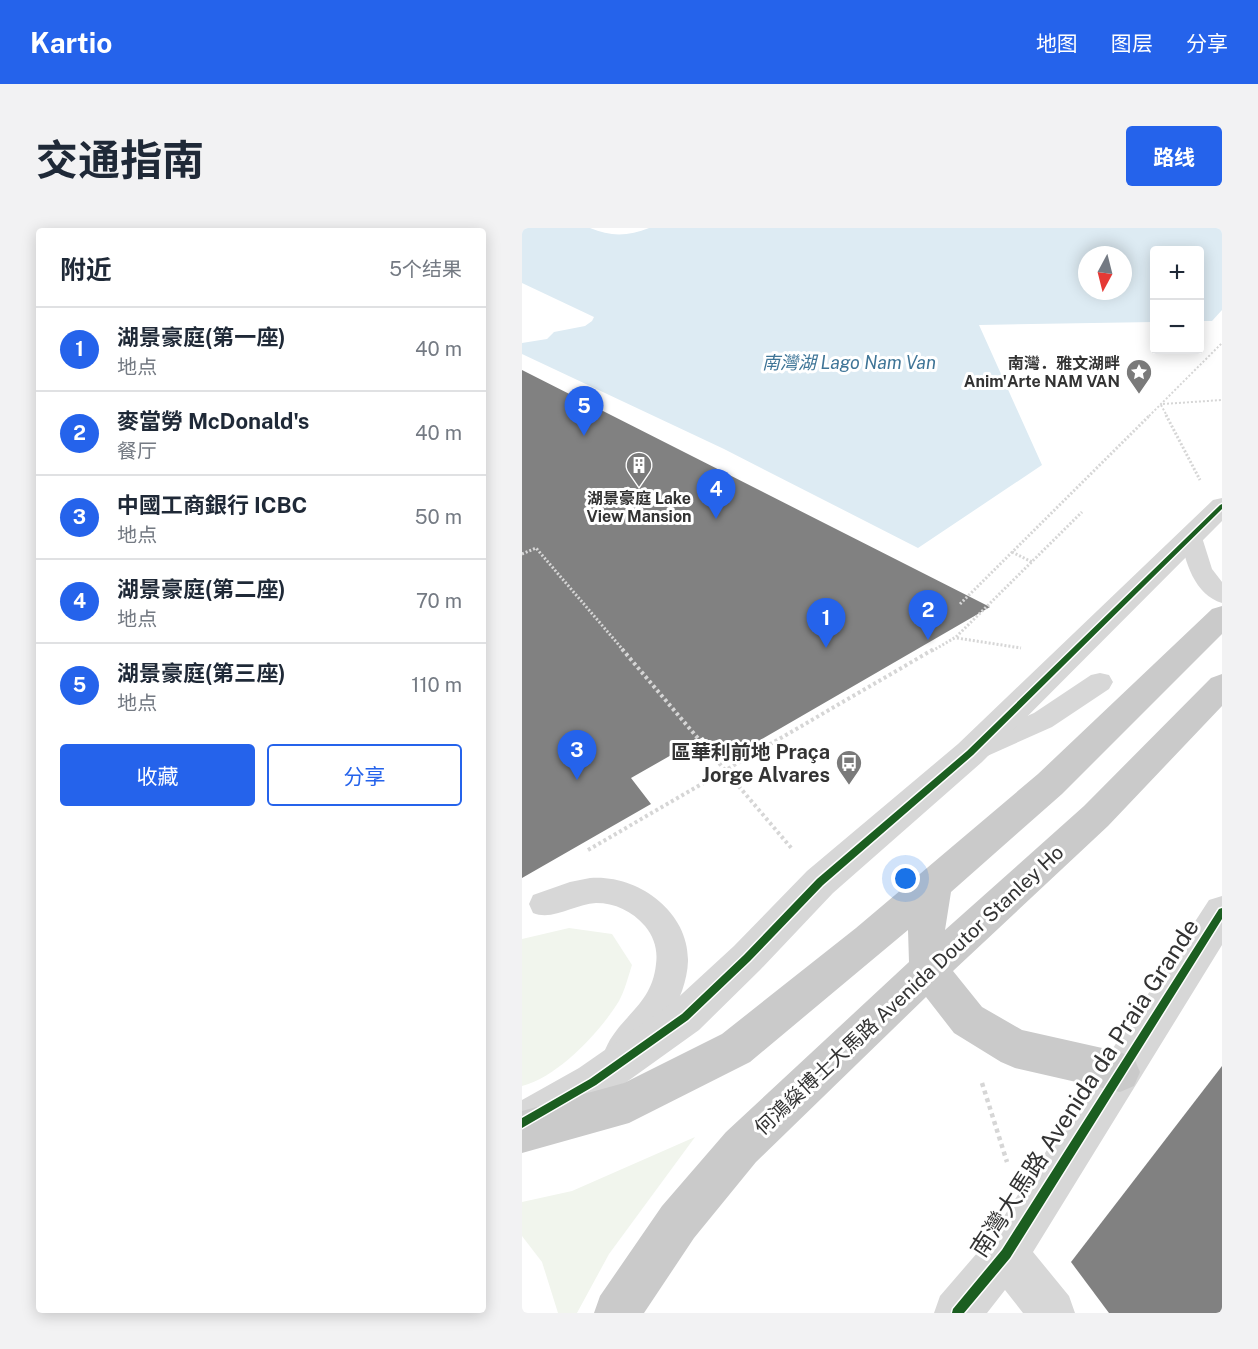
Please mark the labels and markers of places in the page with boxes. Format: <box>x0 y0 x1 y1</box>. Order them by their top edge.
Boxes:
place label: 南灣．雅文湖畔 Anim'Arte NAM VAN <box>964 354 1120 391</box>
place icon: 南灣．雅文湖畔 Anim'Arte NAM VAN <box>1124 357 1154 395</box>
pin: 5 <box>564 386 604 436</box>
building icon: 湖景豪庭 Lake View Mansion <box>624 450 654 488</box>
pin: 4 <box>696 470 736 519</box>
place label: 湖景豪庭 Lake View Mansion <box>586 489 692 526</box>
pin: 2 <box>908 590 948 640</box>
pin: 1 <box>806 598 846 648</box>
pin: 3 <box>558 730 596 780</box>
place label: 區華利前地 Praça Jorge Alvares <box>671 740 830 787</box>
bus stop icon: 區華利前地 Praça Jorge Alvares <box>834 748 864 786</box>

